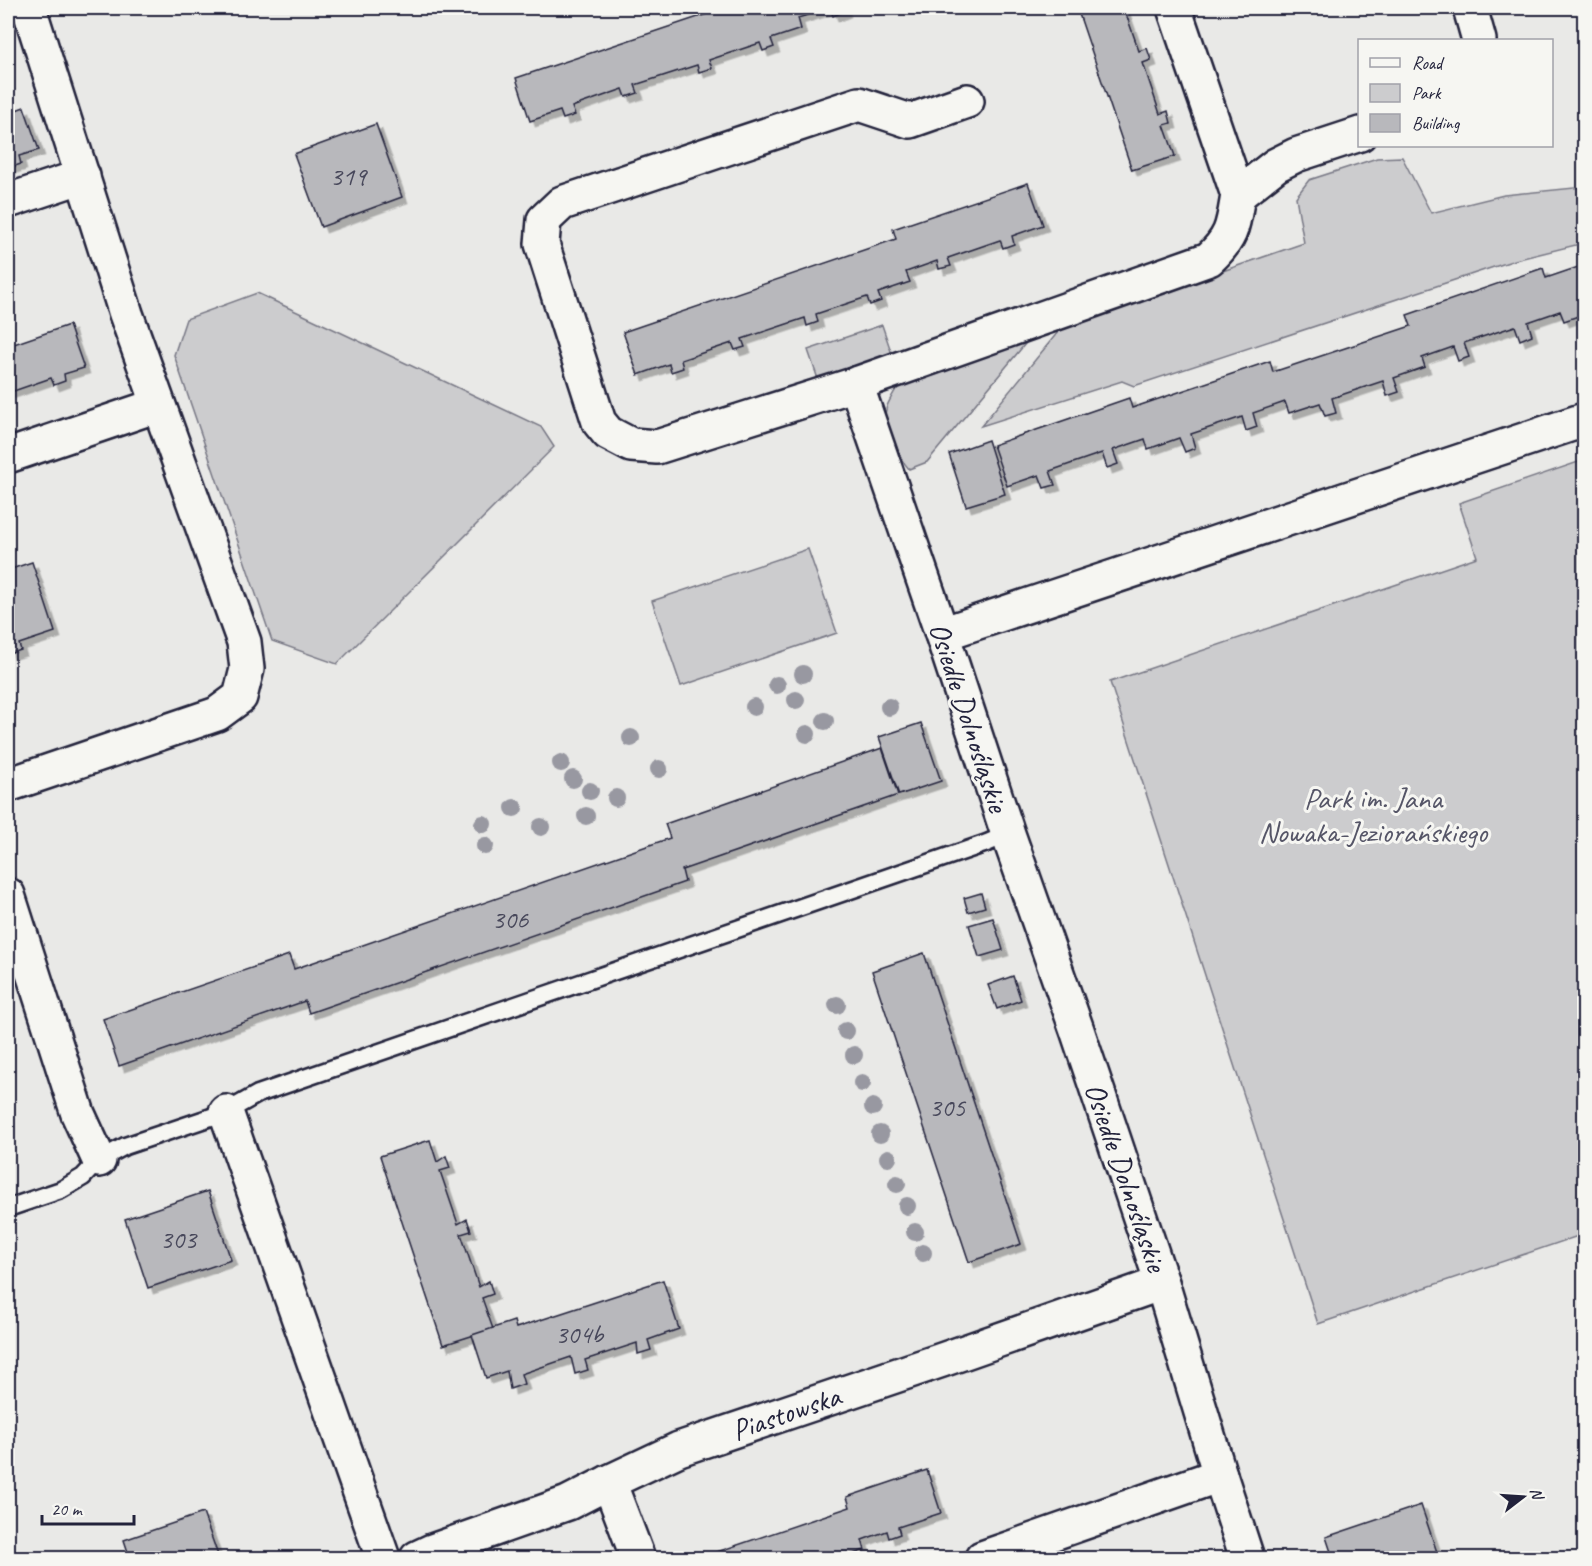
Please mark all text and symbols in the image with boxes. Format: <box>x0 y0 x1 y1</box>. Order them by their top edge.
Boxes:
legend <box>1358 39 1553 147</box>
text: Road <box>1412 52 1445 74</box>
text: Park <box>1412 82 1442 104</box>
text: Building <box>1412 112 1461 134</box>
house number: 319 <box>330 159 368 193</box>
street label: Osiedle Dolnośląskie <box>920 617 1018 819</box>
park label: Park im. Jana Nowaka-Jeziorańskiego <box>1259 779 1489 851</box>
house number: 306 <box>492 902 529 936</box>
street label: Osiedle Dolnośląskie <box>1076 1078 1177 1278</box>
house number: 305 <box>929 1090 967 1124</box>
house number: 303 <box>160 1222 198 1256</box>
house number: 304b <box>555 1317 604 1351</box>
street label: Piastowska <box>727 1376 847 1449</box>
north arrow <box>1493 1467 1553 1527</box>
text: N <box>1525 1485 1548 1504</box>
scale bar <box>42 1488 134 1526</box>
text: 20 m <box>51 1498 84 1520</box>

